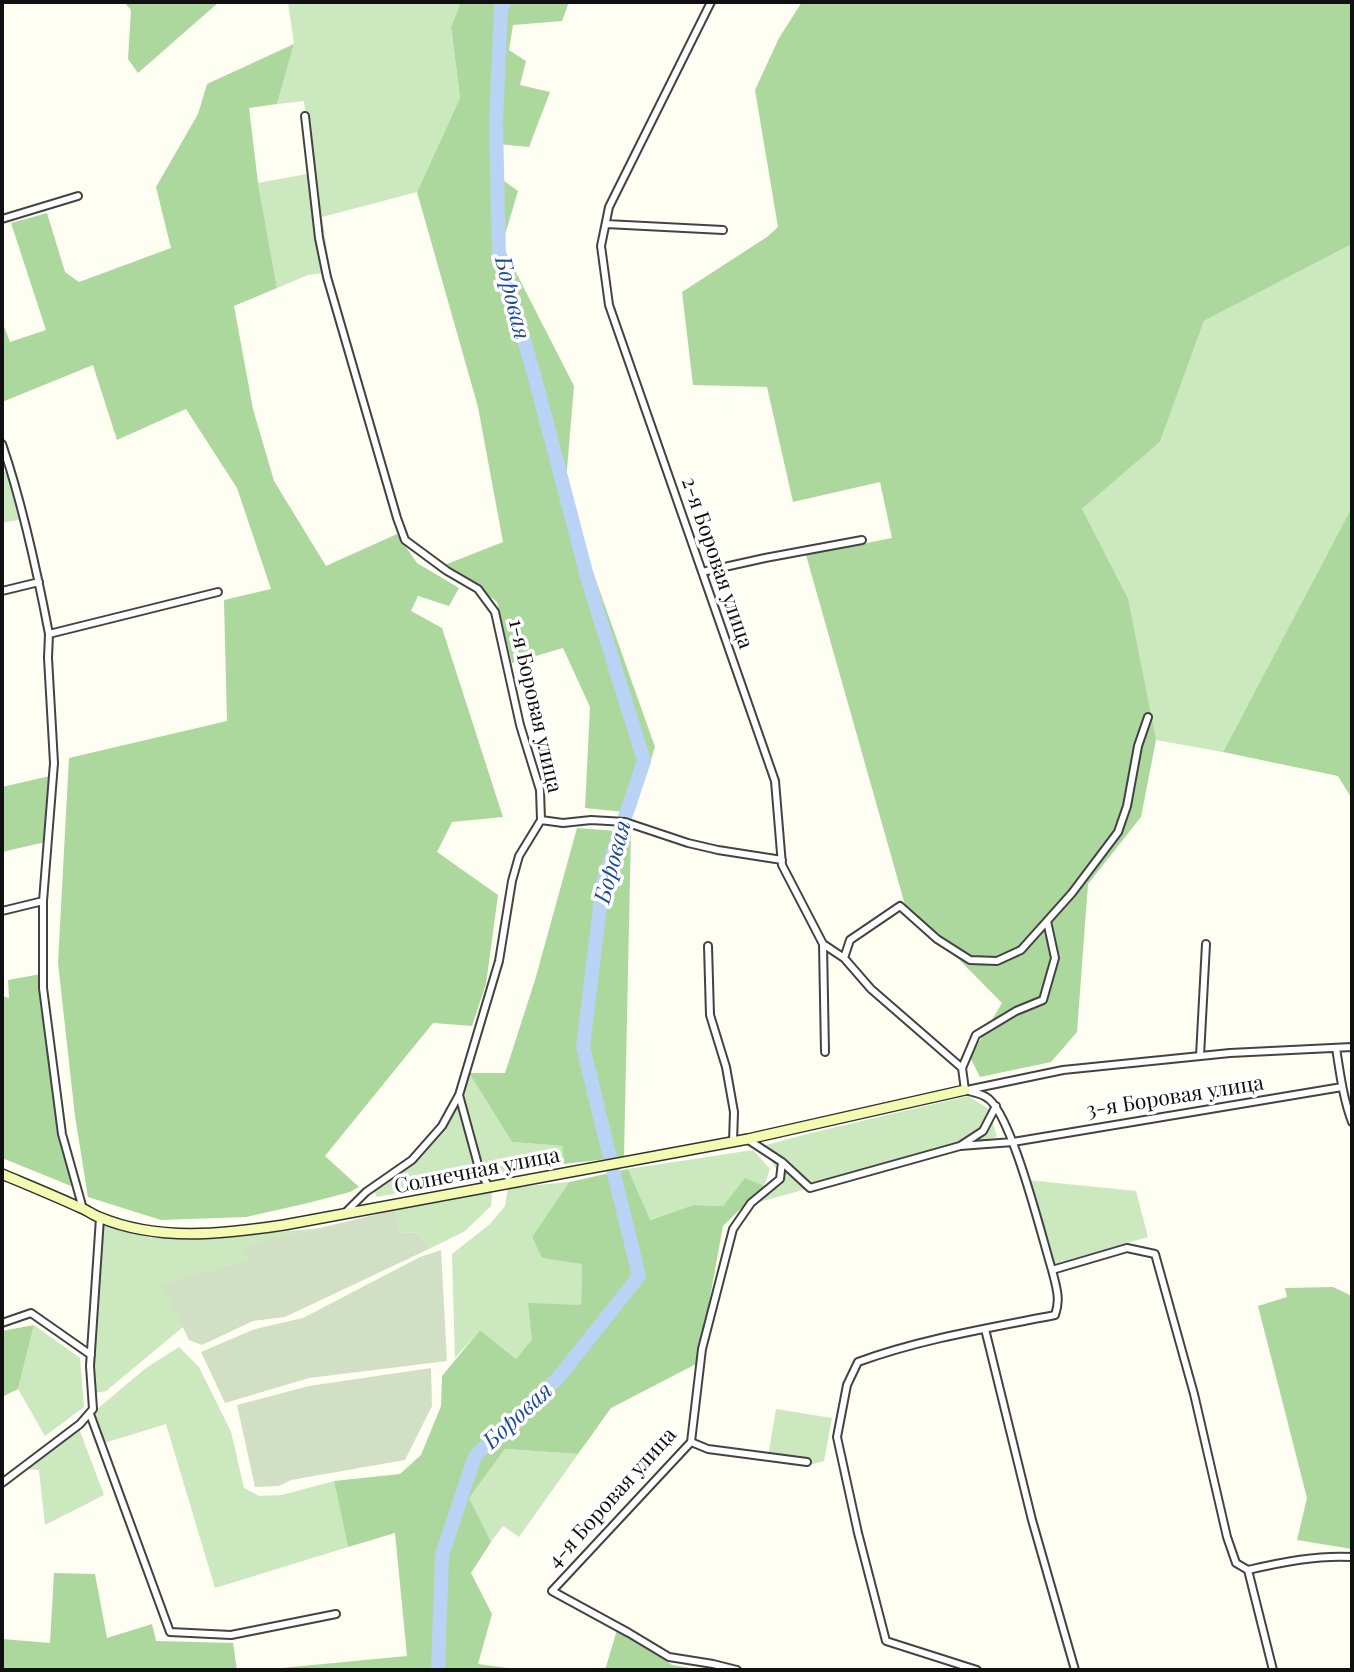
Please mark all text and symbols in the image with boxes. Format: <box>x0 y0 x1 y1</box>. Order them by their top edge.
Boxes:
water label: Боровая <box>488 253 536 343</box>
street label: 2-я Боровая улица <box>676 474 758 652</box>
street label: 1-я Боровая улица <box>503 617 567 795</box>
water label: Боровая <box>589 817 637 907</box>
street label: 3-я Боровая улица <box>1084 1071 1266 1123</box>
street label: Солнечная улица <box>392 1143 562 1199</box>
water label: Боровая <box>478 1377 558 1455</box>
street label: 4-я Боровая улица <box>542 1423 682 1573</box>

